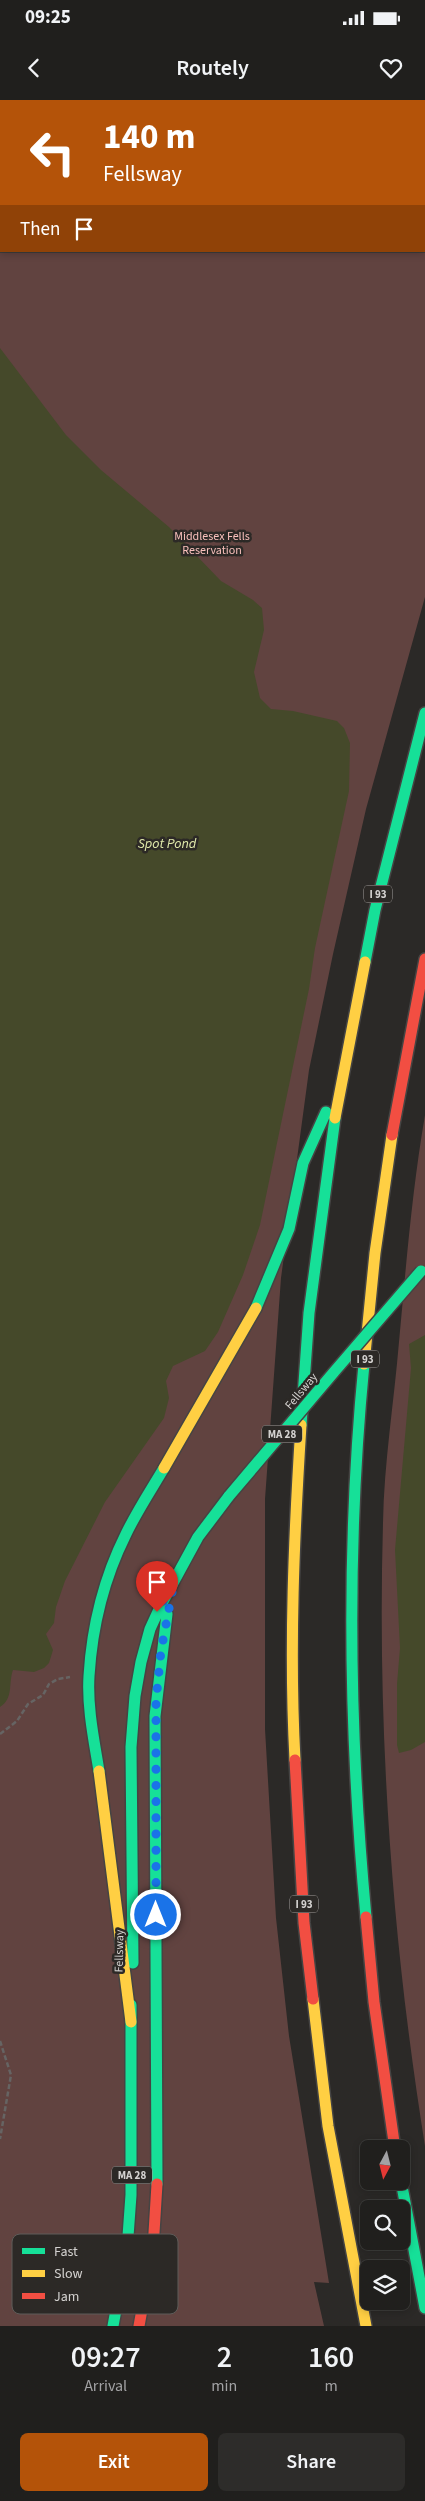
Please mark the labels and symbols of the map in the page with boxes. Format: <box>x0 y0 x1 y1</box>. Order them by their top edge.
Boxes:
park label: Middlesex Fells Reservation <box>174 528 250 559</box>
water label: Spot Pond <box>138 834 197 854</box>
road number: I 93 <box>364 886 392 902</box>
road number: I 93 <box>351 1350 379 1368</box>
street label: Fellsway <box>281 1369 322 1413</box>
road number: MA 28 <box>262 1426 302 1442</box>
pin <box>136 1561 178 1612</box>
position arrow <box>129 1888 181 1940</box>
road number: I 93 <box>290 1896 318 1912</box>
street label: Fellsway <box>111 1929 128 1973</box>
north arrow <box>360 2140 410 2190</box>
road number: MA 28 <box>112 2166 152 2184</box>
legend <box>12 2234 178 2314</box>
text: Fast <box>54 2242 78 2262</box>
text: Slow <box>54 2264 83 2284</box>
text: Jam <box>54 2287 79 2307</box>

